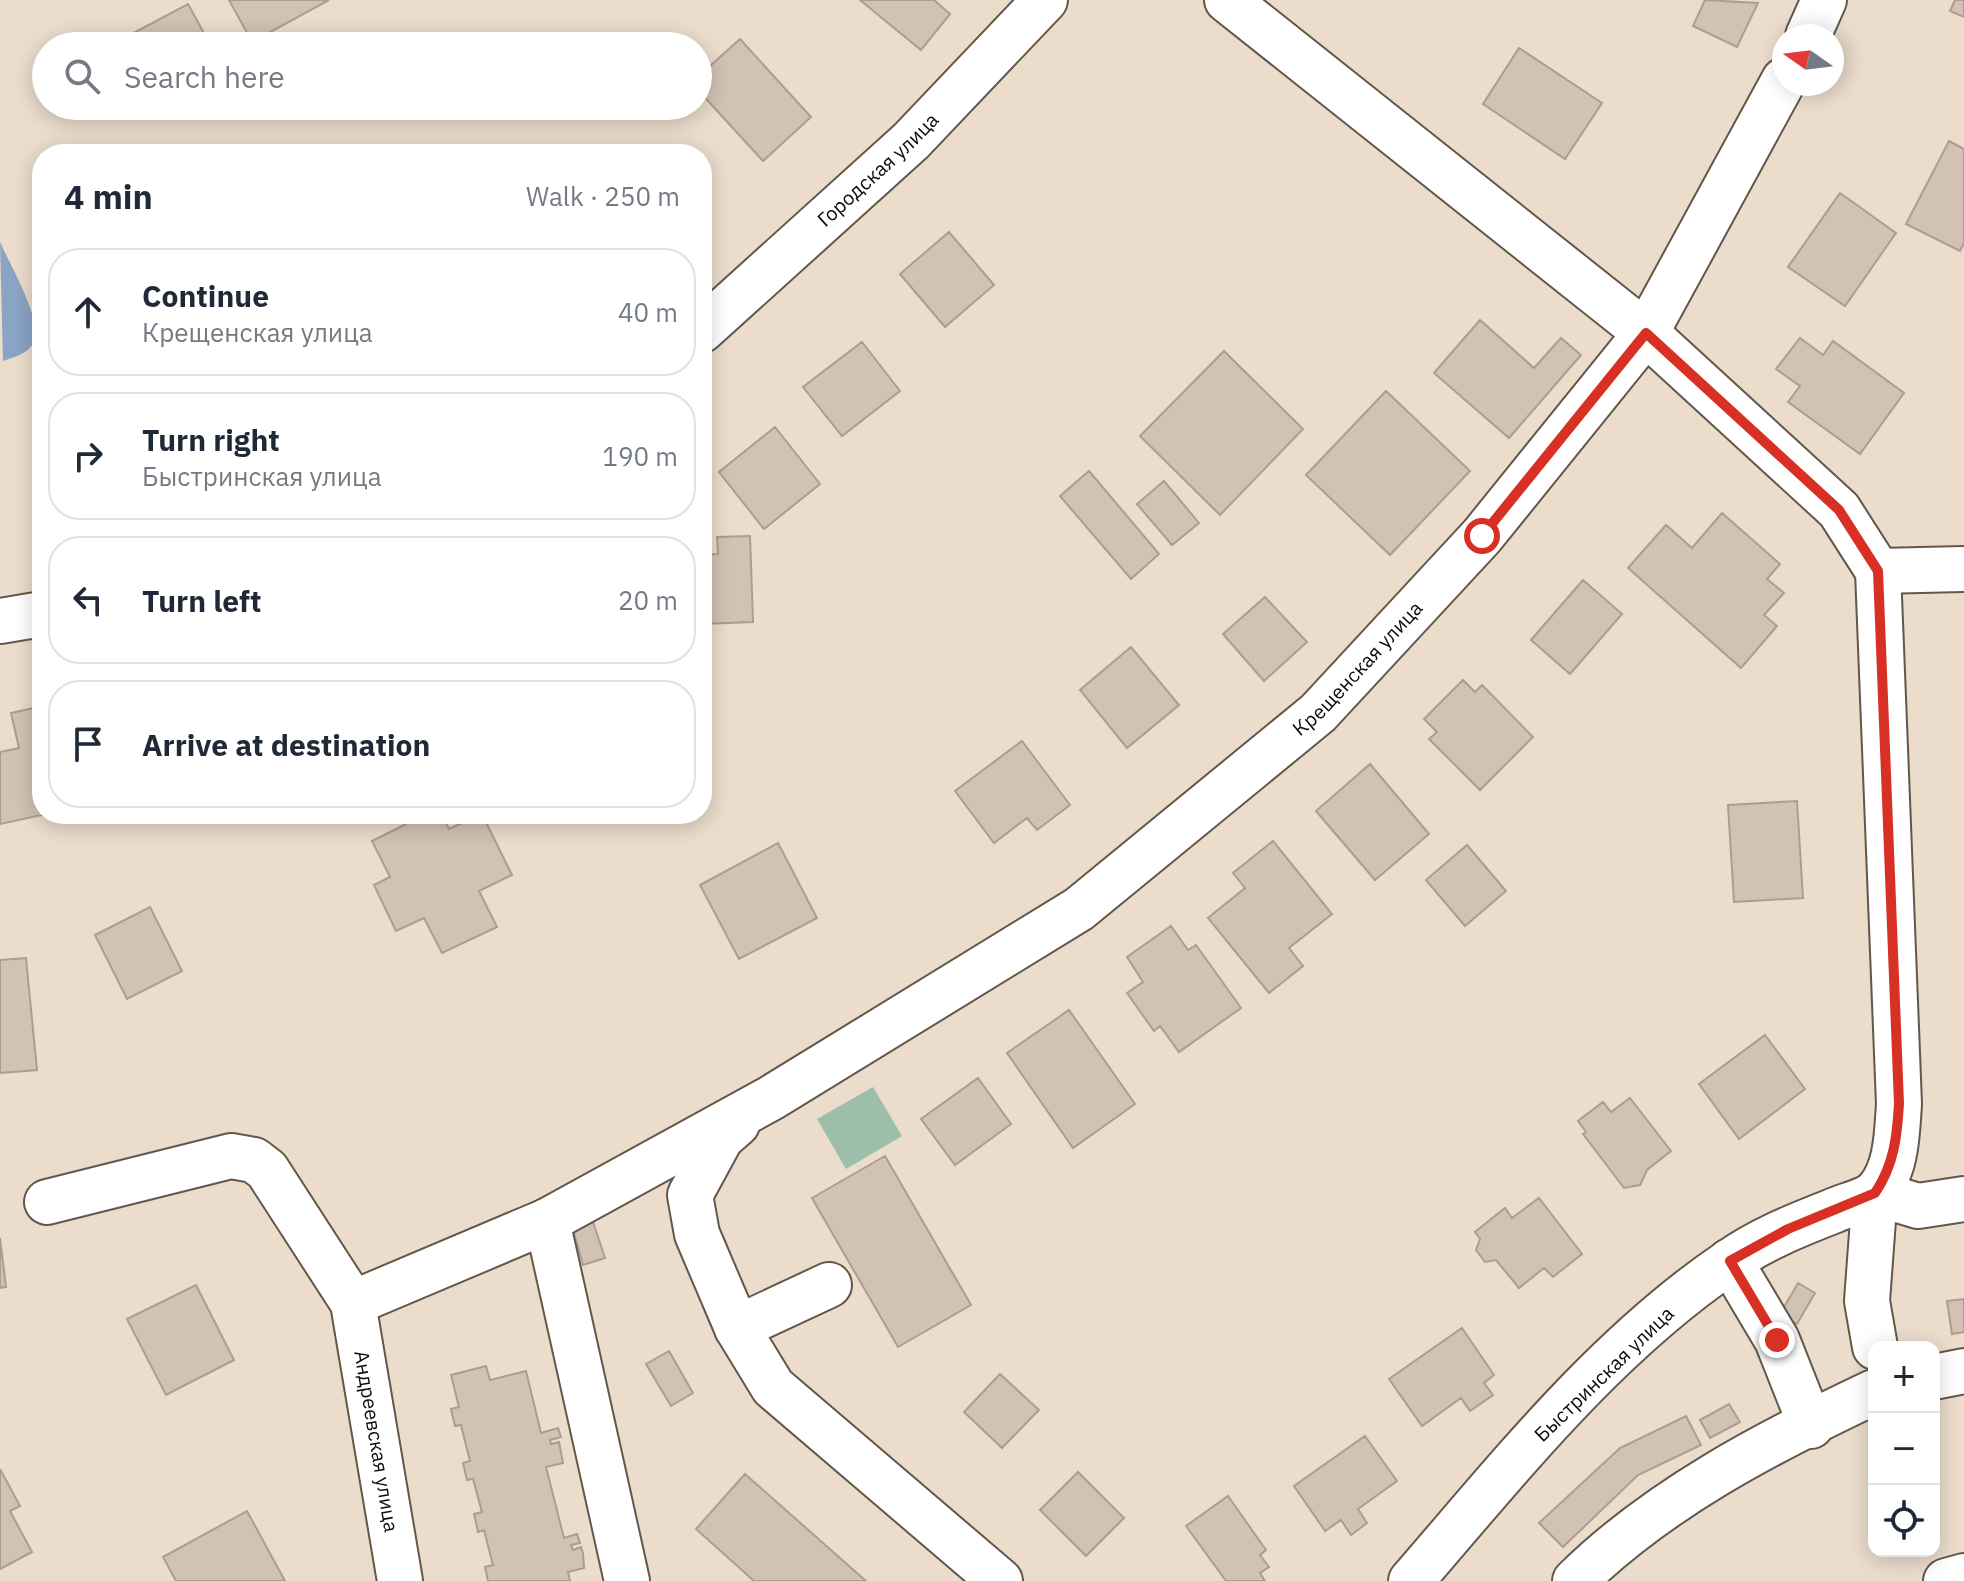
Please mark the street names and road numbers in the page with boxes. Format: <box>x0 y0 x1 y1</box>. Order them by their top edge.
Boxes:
street label: Городская улица <box>811 106 944 232</box>
street label: Крещенская улица <box>1286 595 1428 742</box>
street label: Быстринская улица <box>1528 1300 1680 1447</box>
street label: Андреевская улица <box>348 1348 406 1534</box>

